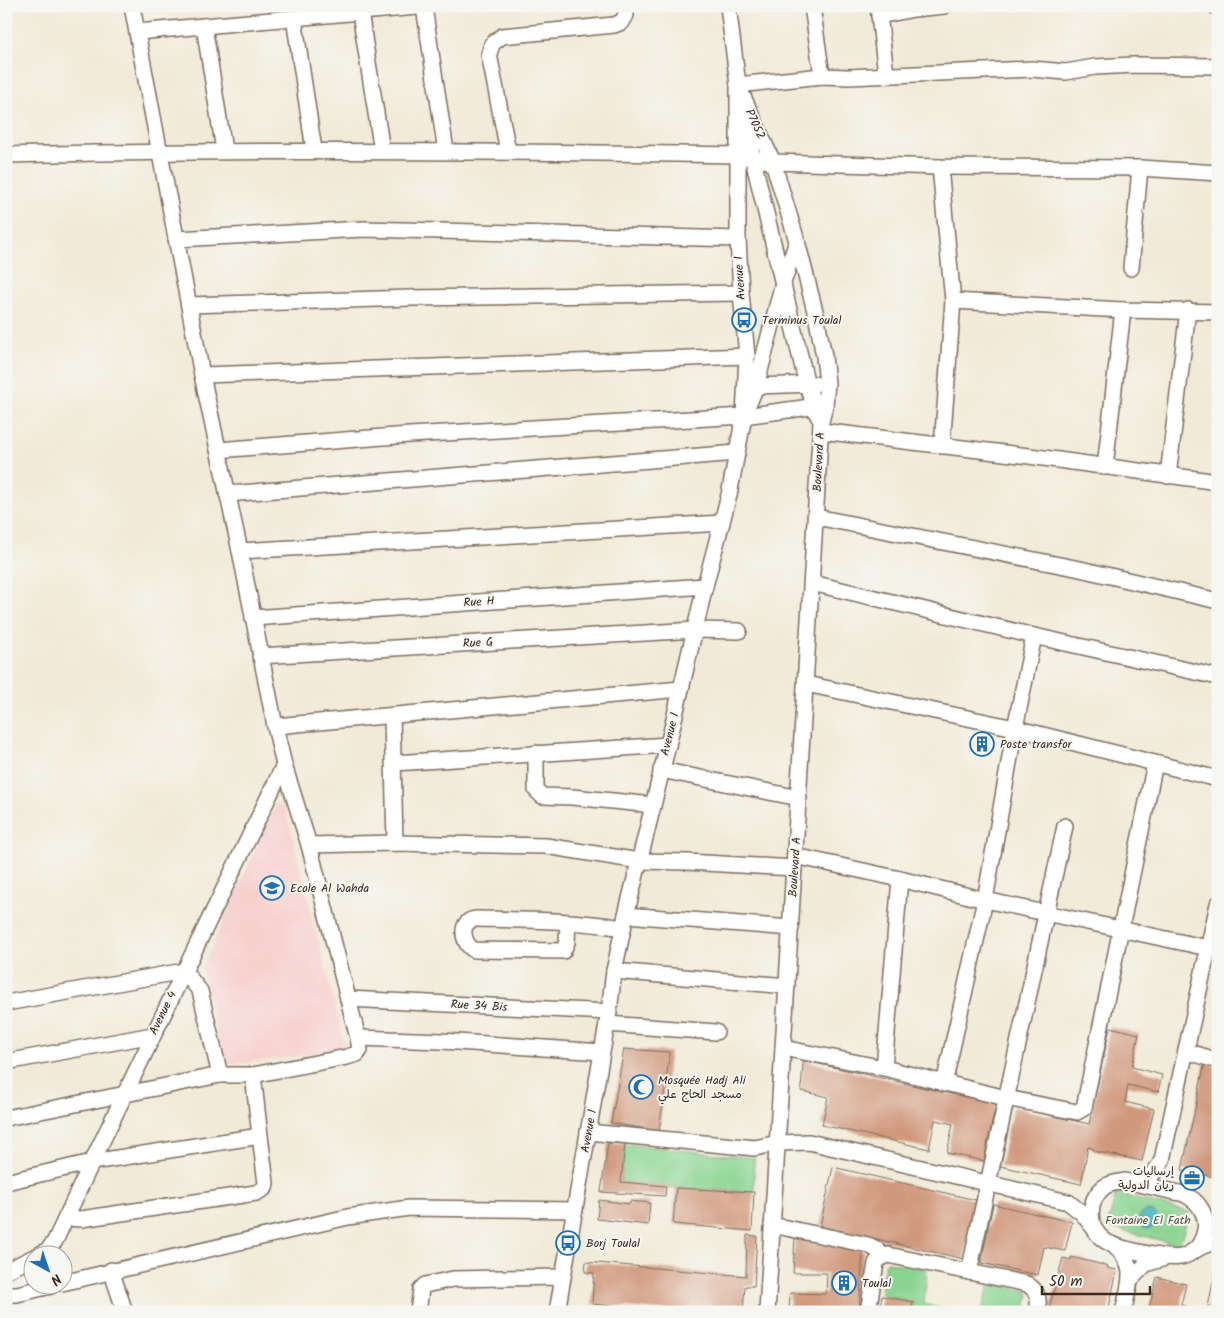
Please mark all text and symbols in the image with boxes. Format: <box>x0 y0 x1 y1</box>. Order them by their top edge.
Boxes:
street label: P7052 <box>740 106 770 142</box>
street label: Avenue 1 <box>729 255 751 301</box>
bus stop icon: Terminus Toulal <box>731 307 757 333</box>
place label: Terminus Toulal <box>762 311 841 330</box>
street label: Boulevard A <box>808 432 830 492</box>
street label: Rue H <box>463 591 495 613</box>
street label: Rue G <box>462 633 494 653</box>
street label: Avenue 1 <box>655 710 685 758</box>
building icon: Poste transfor <box>969 731 995 757</box>
place label: Poste transfor <box>1000 735 1073 754</box>
street label: Boulevard A <box>783 836 807 898</box>
school or university icon: Ecole Al Wahda <box>259 875 285 901</box>
place label: Ecole Al Wahda <box>290 879 369 898</box>
street label: Avenue 4 <box>144 987 182 1038</box>
street label: Rue 34 Bis <box>450 995 508 1017</box>
place label: Mosquée Hadj Ali مسجد الحاج علي <box>658 1071 747 1105</box>
mosque icon: Mosquée Hadj Ali مسجد الحاج علي <box>628 1074 654 1100</box>
street label: Avenue 1 <box>576 1108 602 1154</box>
place label: إرساليات ریان الدولية <box>1118 1162 1174 1195</box>
office icon: إرساليات ریان الدولية <box>1179 1165 1205 1191</box>
park label: Fontaine El Fath <box>1105 1211 1191 1230</box>
bus stop icon: Borj Toulal <box>555 1230 581 1256</box>
place label: Borj Toulal <box>586 1234 640 1253</box>
north arrow <box>22 1246 72 1296</box>
scale bar <box>1042 1263 1149 1295</box>
text: N <box>45 1268 66 1291</box>
building icon: Toulal <box>831 1270 857 1296</box>
text: 50 m <box>1049 1270 1083 1294</box>
place label: Toulal <box>862 1274 891 1293</box>

